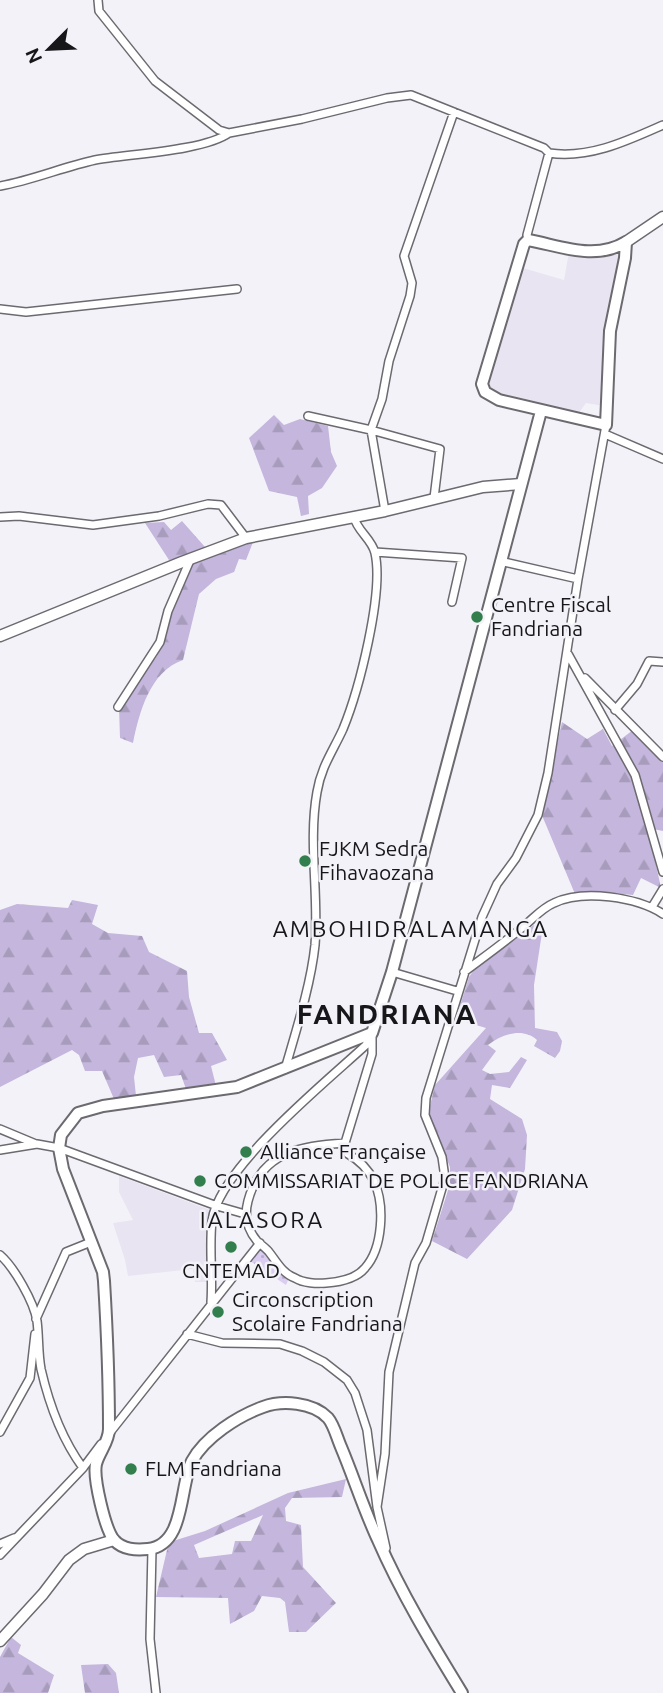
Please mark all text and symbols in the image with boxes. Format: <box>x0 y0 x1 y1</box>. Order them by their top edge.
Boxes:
north arrow <box>14 14 84 84</box>
text: N <box>21 45 46 67</box>
place label: Centre Fiscal Fandriana <box>491 592 611 640</box>
marker: Centre Fiscal Fandriana <box>469 609 485 625</box>
place label: FJKM Sedra Fihavaozana <box>319 836 434 884</box>
marker: FJKM Sedra Fihavaozana <box>297 853 313 869</box>
district label: AMBOHIDRALAMANGA <box>273 916 549 941</box>
district label: FANDRIANA <box>297 998 477 1029</box>
place label: Alliance Française <box>260 1139 426 1163</box>
marker: Alliance Française <box>238 1144 254 1160</box>
place label: COMMISSARIAT DE POLICE FANDRIANA <box>214 1168 589 1192</box>
marker: COMMISSARIAT DE POLICE FANDRIANA <box>192 1173 208 1189</box>
district label: IALASORA <box>200 1207 324 1232</box>
marker: CNTEMAD <box>223 1239 239 1255</box>
place label: CNTEMAD <box>182 1258 280 1282</box>
place label: Circonscription Scolaire Fandriana <box>232 1287 403 1335</box>
marker: Circonscription Scolaire Fandriana <box>210 1304 226 1320</box>
place label: FLM Fandriana <box>145 1456 282 1480</box>
marker: FLM Fandriana <box>123 1461 139 1477</box>

